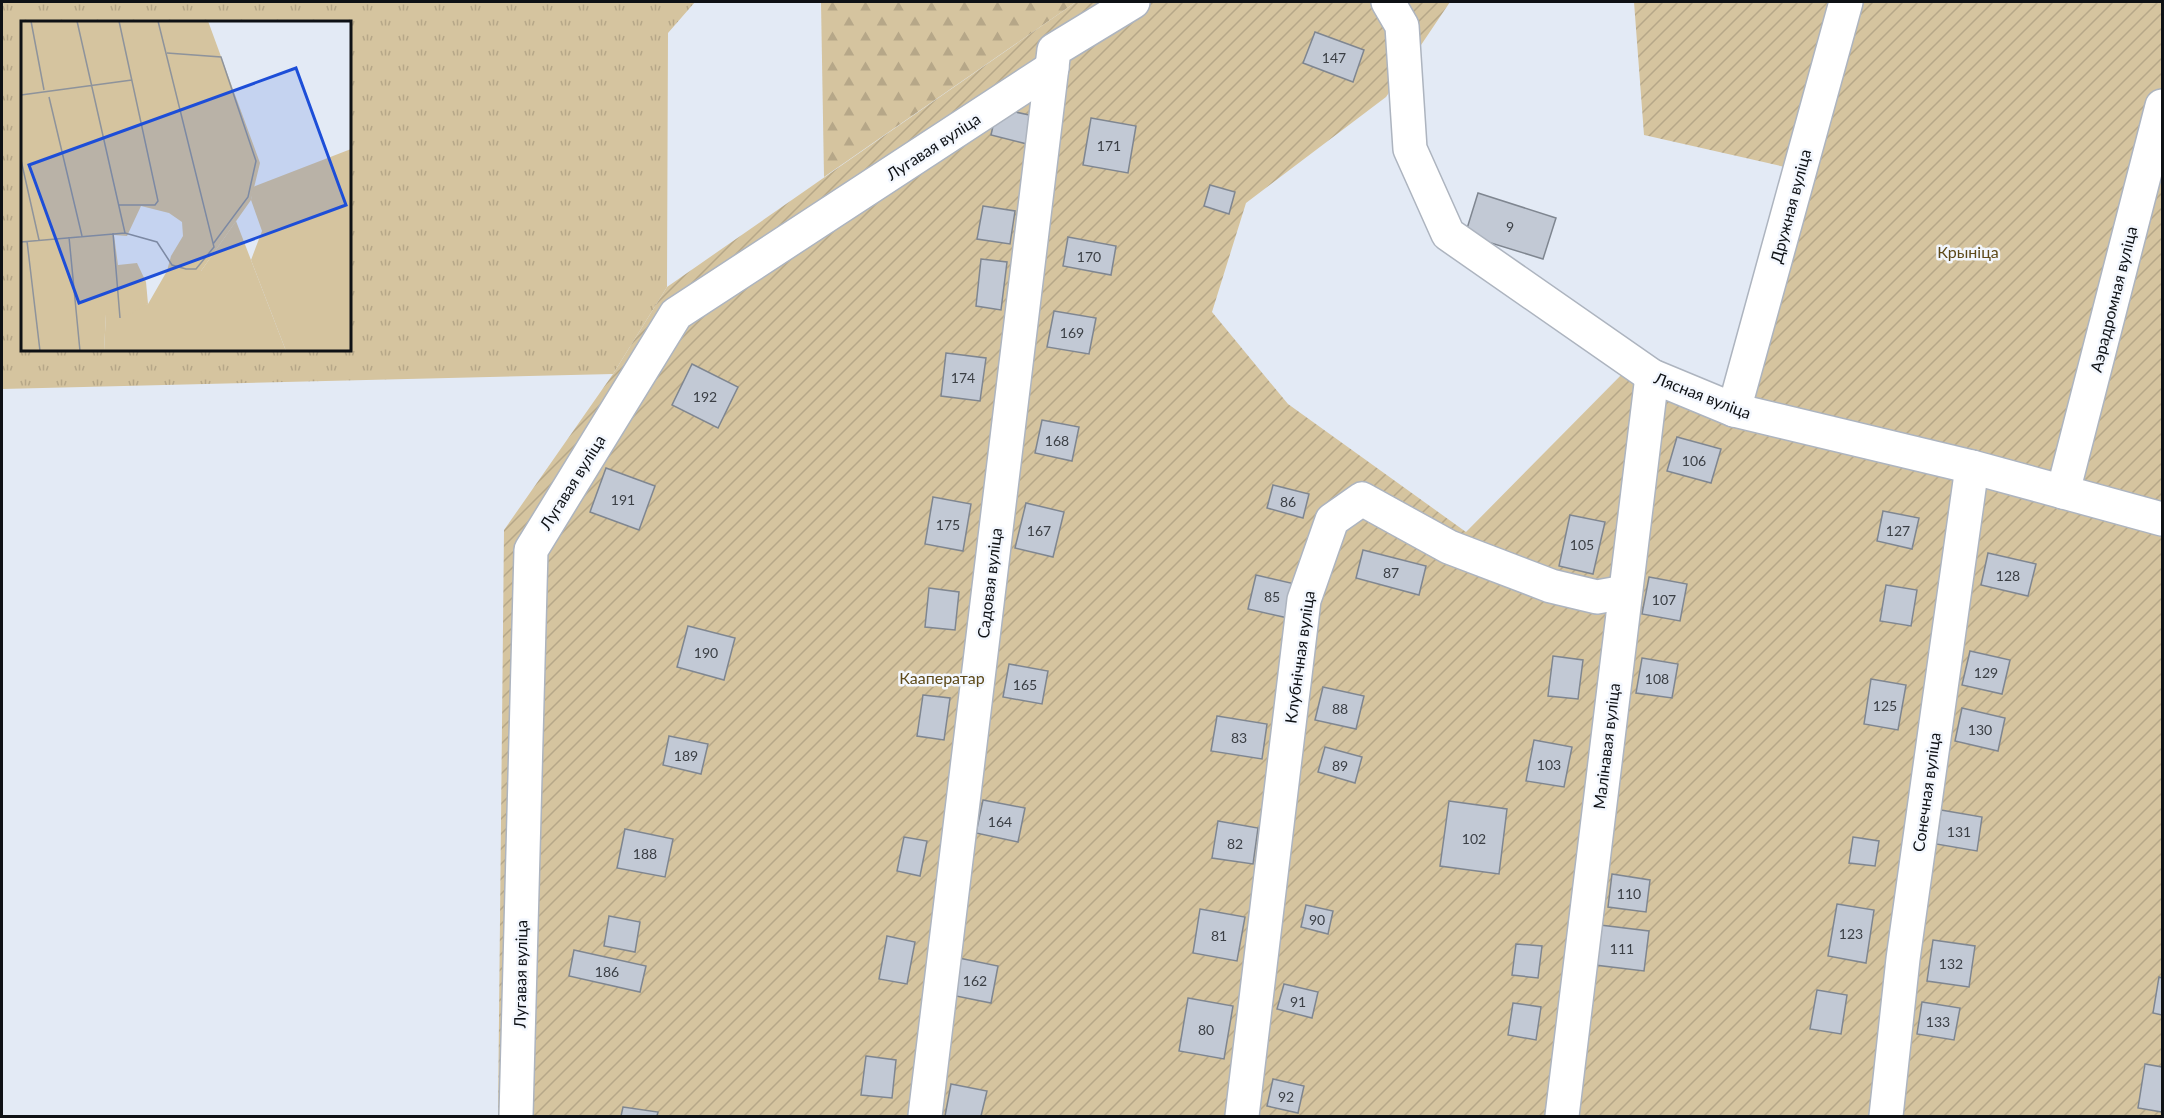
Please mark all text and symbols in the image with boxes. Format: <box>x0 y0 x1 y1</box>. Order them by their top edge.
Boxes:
inset map <box>21 21 351 351</box>
house number: 147 <box>1322 49 1346 66</box>
street label: Лугавая вуліца <box>882 109 984 184</box>
house number: 171 <box>1097 137 1121 154</box>
street label: Дружная вуліца <box>1766 147 1814 265</box>
house number: 9 <box>1506 218 1514 235</box>
street label: Аэрадромная вуліца <box>2086 224 2140 374</box>
park label: Крыніца <box>1937 242 1999 261</box>
house number: 170 <box>1077 248 1101 265</box>
house number: 169 <box>1060 324 1084 341</box>
street label: Лясная вуліца <box>1651 368 1754 422</box>
house number: 174 <box>951 369 975 386</box>
house number: 192 <box>693 388 717 405</box>
street label: Лугавая вуліца <box>535 431 609 534</box>
house number: 168 <box>1045 432 1069 449</box>
house number: 106 <box>1682 452 1706 469</box>
house number: 191 <box>611 491 635 508</box>
house number: 86 <box>1280 493 1296 510</box>
house number: 175 <box>936 516 960 533</box>
house number: 167 <box>1027 522 1051 539</box>
house number: 127 <box>1886 522 1910 539</box>
street label: Садовая вуліца <box>973 527 1005 639</box>
house number: 105 <box>1570 536 1594 553</box>
house number: 87 <box>1383 564 1399 581</box>
house number: 128 <box>1996 567 2020 584</box>
house number: 85 <box>1264 588 1280 605</box>
street label: Клубнічная вуліца <box>1280 589 1318 725</box>
house number: 107 <box>1652 591 1676 608</box>
house number: 190 <box>694 644 718 661</box>
house number: 129 <box>1974 664 1998 681</box>
park label: Кааператар <box>899 668 985 687</box>
house number: 108 <box>1645 670 1669 687</box>
house number: 165 <box>1013 676 1037 693</box>
street label: Малінавая вуліца <box>1589 682 1623 810</box>
house number: 125 <box>1873 697 1897 714</box>
house number: 88 <box>1332 700 1348 717</box>
house number: 130 <box>1968 721 1992 738</box>
house number: 83 <box>1231 729 1247 746</box>
street label: Сонечная вуліца <box>1908 731 1944 853</box>
house number: 189 <box>674 747 698 764</box>
house number: 103 <box>1537 756 1561 773</box>
house number: 89 <box>1332 757 1348 774</box>
house number: 164 <box>988 813 1012 830</box>
house number: 131 <box>1947 823 1971 840</box>
house number: 102 <box>1462 830 1486 847</box>
house number: 82 <box>1227 835 1243 852</box>
house number: 188 <box>633 845 657 862</box>
house number: 110 <box>1617 885 1641 902</box>
house number: 90 <box>1309 911 1325 928</box>
street label: Лугавая вуліца <box>510 920 530 1029</box>
house number: 123 <box>1839 925 1863 942</box>
house number: 81 <box>1211 927 1227 944</box>
house number: 111 <box>1610 940 1634 957</box>
house number: 132 <box>1939 955 1963 972</box>
house number: 186 <box>595 963 619 980</box>
house number: 162 <box>963 972 987 989</box>
house number: 91 <box>1290 993 1306 1010</box>
house number: 133 <box>1926 1013 1950 1030</box>
house number: 80 <box>1198 1021 1214 1038</box>
house number: 92 <box>1278 1088 1294 1105</box>

